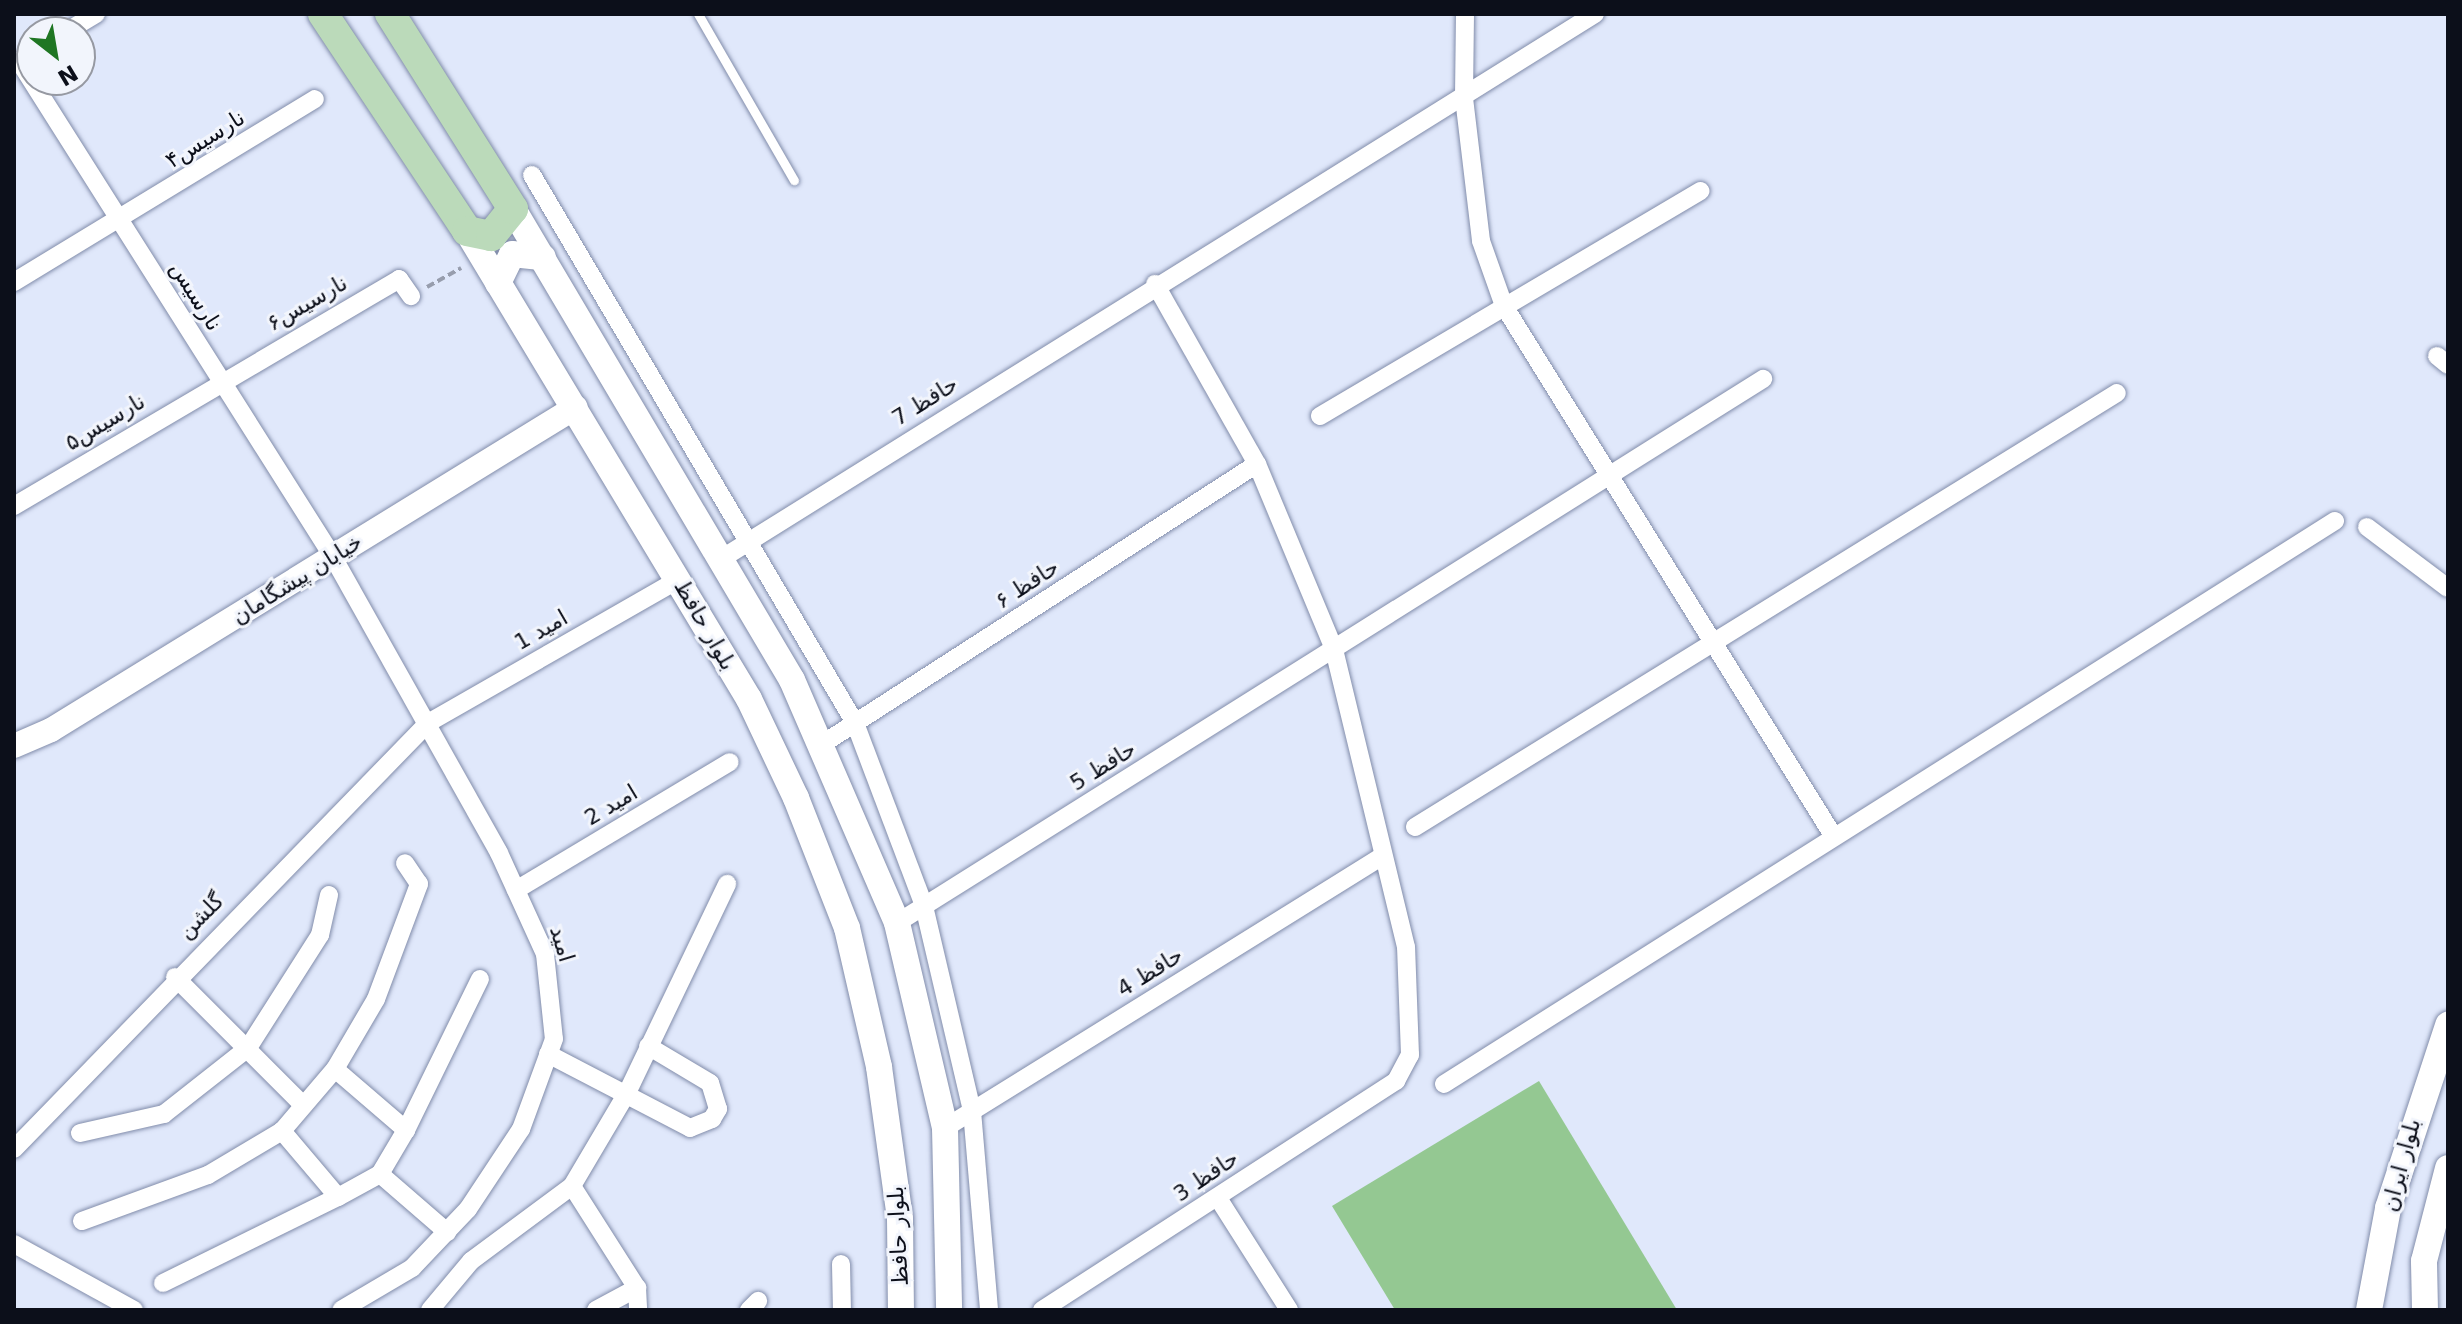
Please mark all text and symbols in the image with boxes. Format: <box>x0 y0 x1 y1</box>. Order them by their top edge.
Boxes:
north arrow <box>16 16 96 96</box>
text: N <box>53 60 82 91</box>
street label: نارسیس۴ <box>161 104 249 174</box>
street label: نارسیس <box>165 257 227 335</box>
street label: نارسیس۶ <box>262 269 352 337</box>
street label: حافظ 7 <box>887 371 963 431</box>
street label: نارسیس۵ <box>60 388 150 456</box>
street label: خیابان پیشگامان <box>227 528 367 630</box>
street label: حافظ ۶ <box>990 554 1064 614</box>
street label: بلوار حافظ <box>669 575 741 675</box>
street label: امید 1 <box>510 604 572 656</box>
street label: حافظ 5 <box>1065 736 1141 796</box>
street label: امید 2 <box>580 779 642 831</box>
street label: گلشن <box>173 888 229 944</box>
street label: امید <box>544 923 580 965</box>
street label: حافظ 4 <box>1112 942 1188 1002</box>
street label: بلوار ایران <box>2376 1116 2426 1214</box>
street label: حافظ 3 <box>1168 1145 1244 1207</box>
street label: بلوار حافظ <box>882 1185 914 1287</box>

